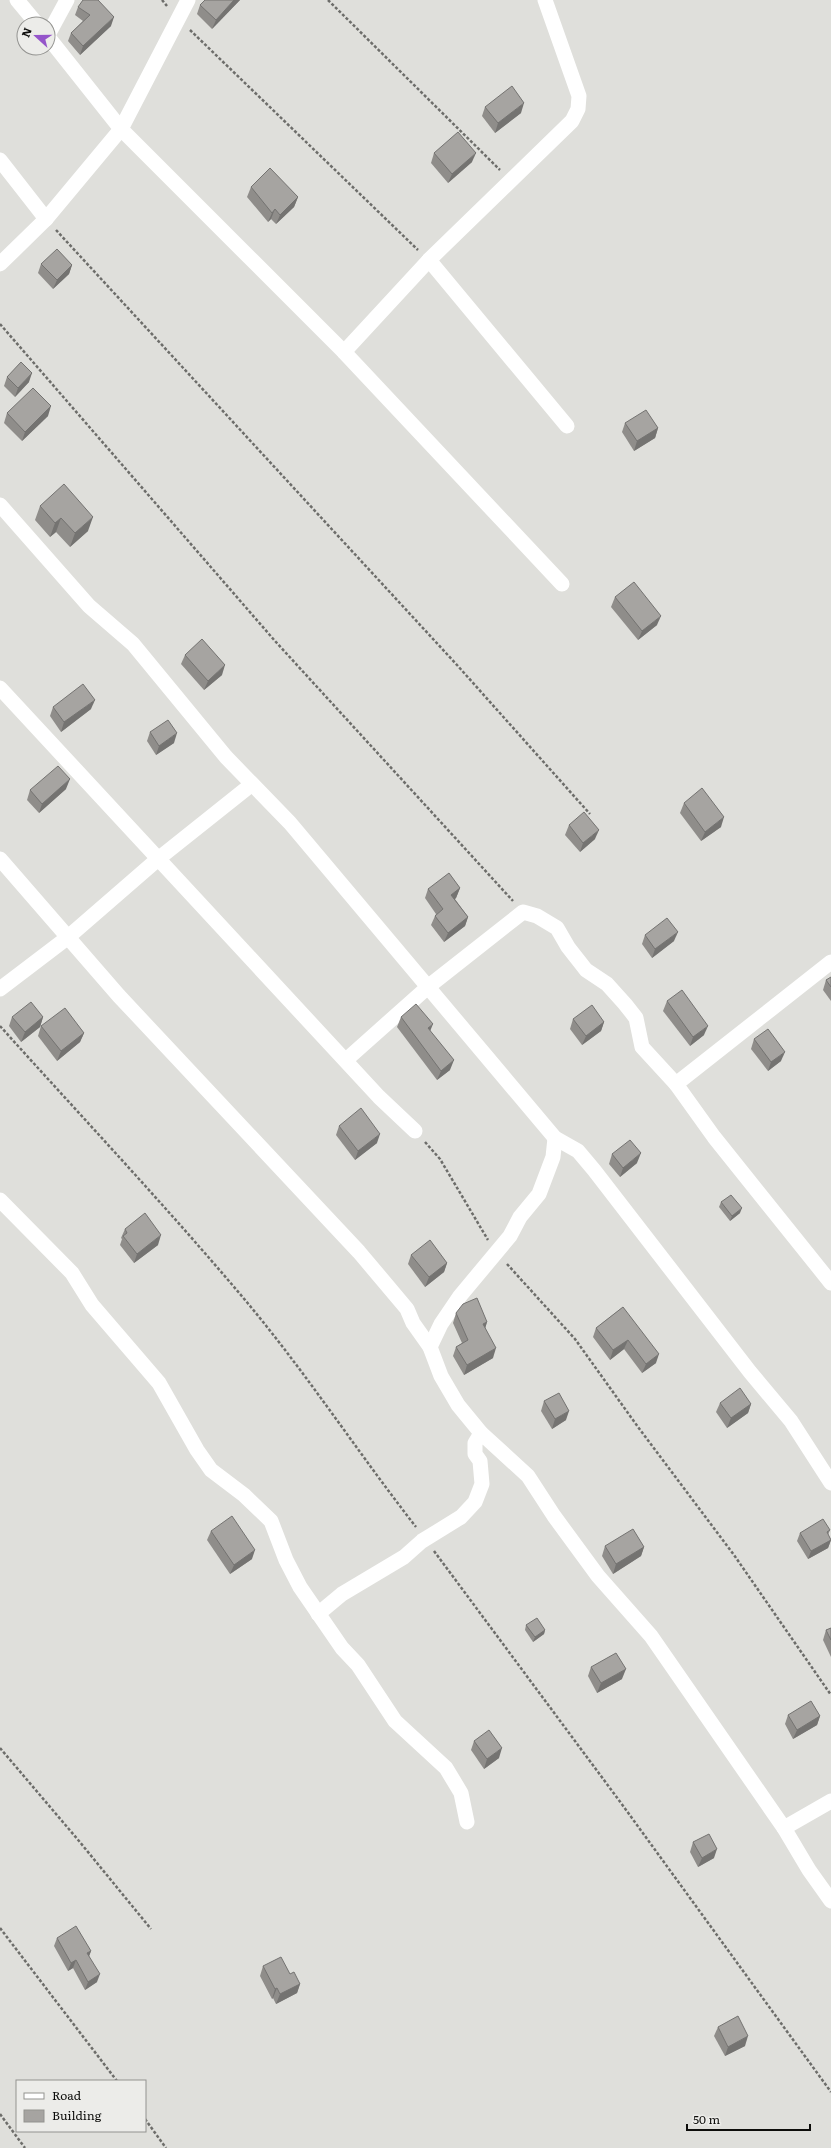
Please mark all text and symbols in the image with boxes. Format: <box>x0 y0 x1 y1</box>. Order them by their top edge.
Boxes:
north arrow <box>16 16 56 56</box>
text: N <box>17 25 35 39</box>
legend <box>16 2080 146 2132</box>
text: Road <box>52 2086 82 2104</box>
text: Building <box>52 2106 102 2124</box>
scale bar <box>687 2106 810 2132</box>
text: 50 m <box>693 2110 720 2128</box>

